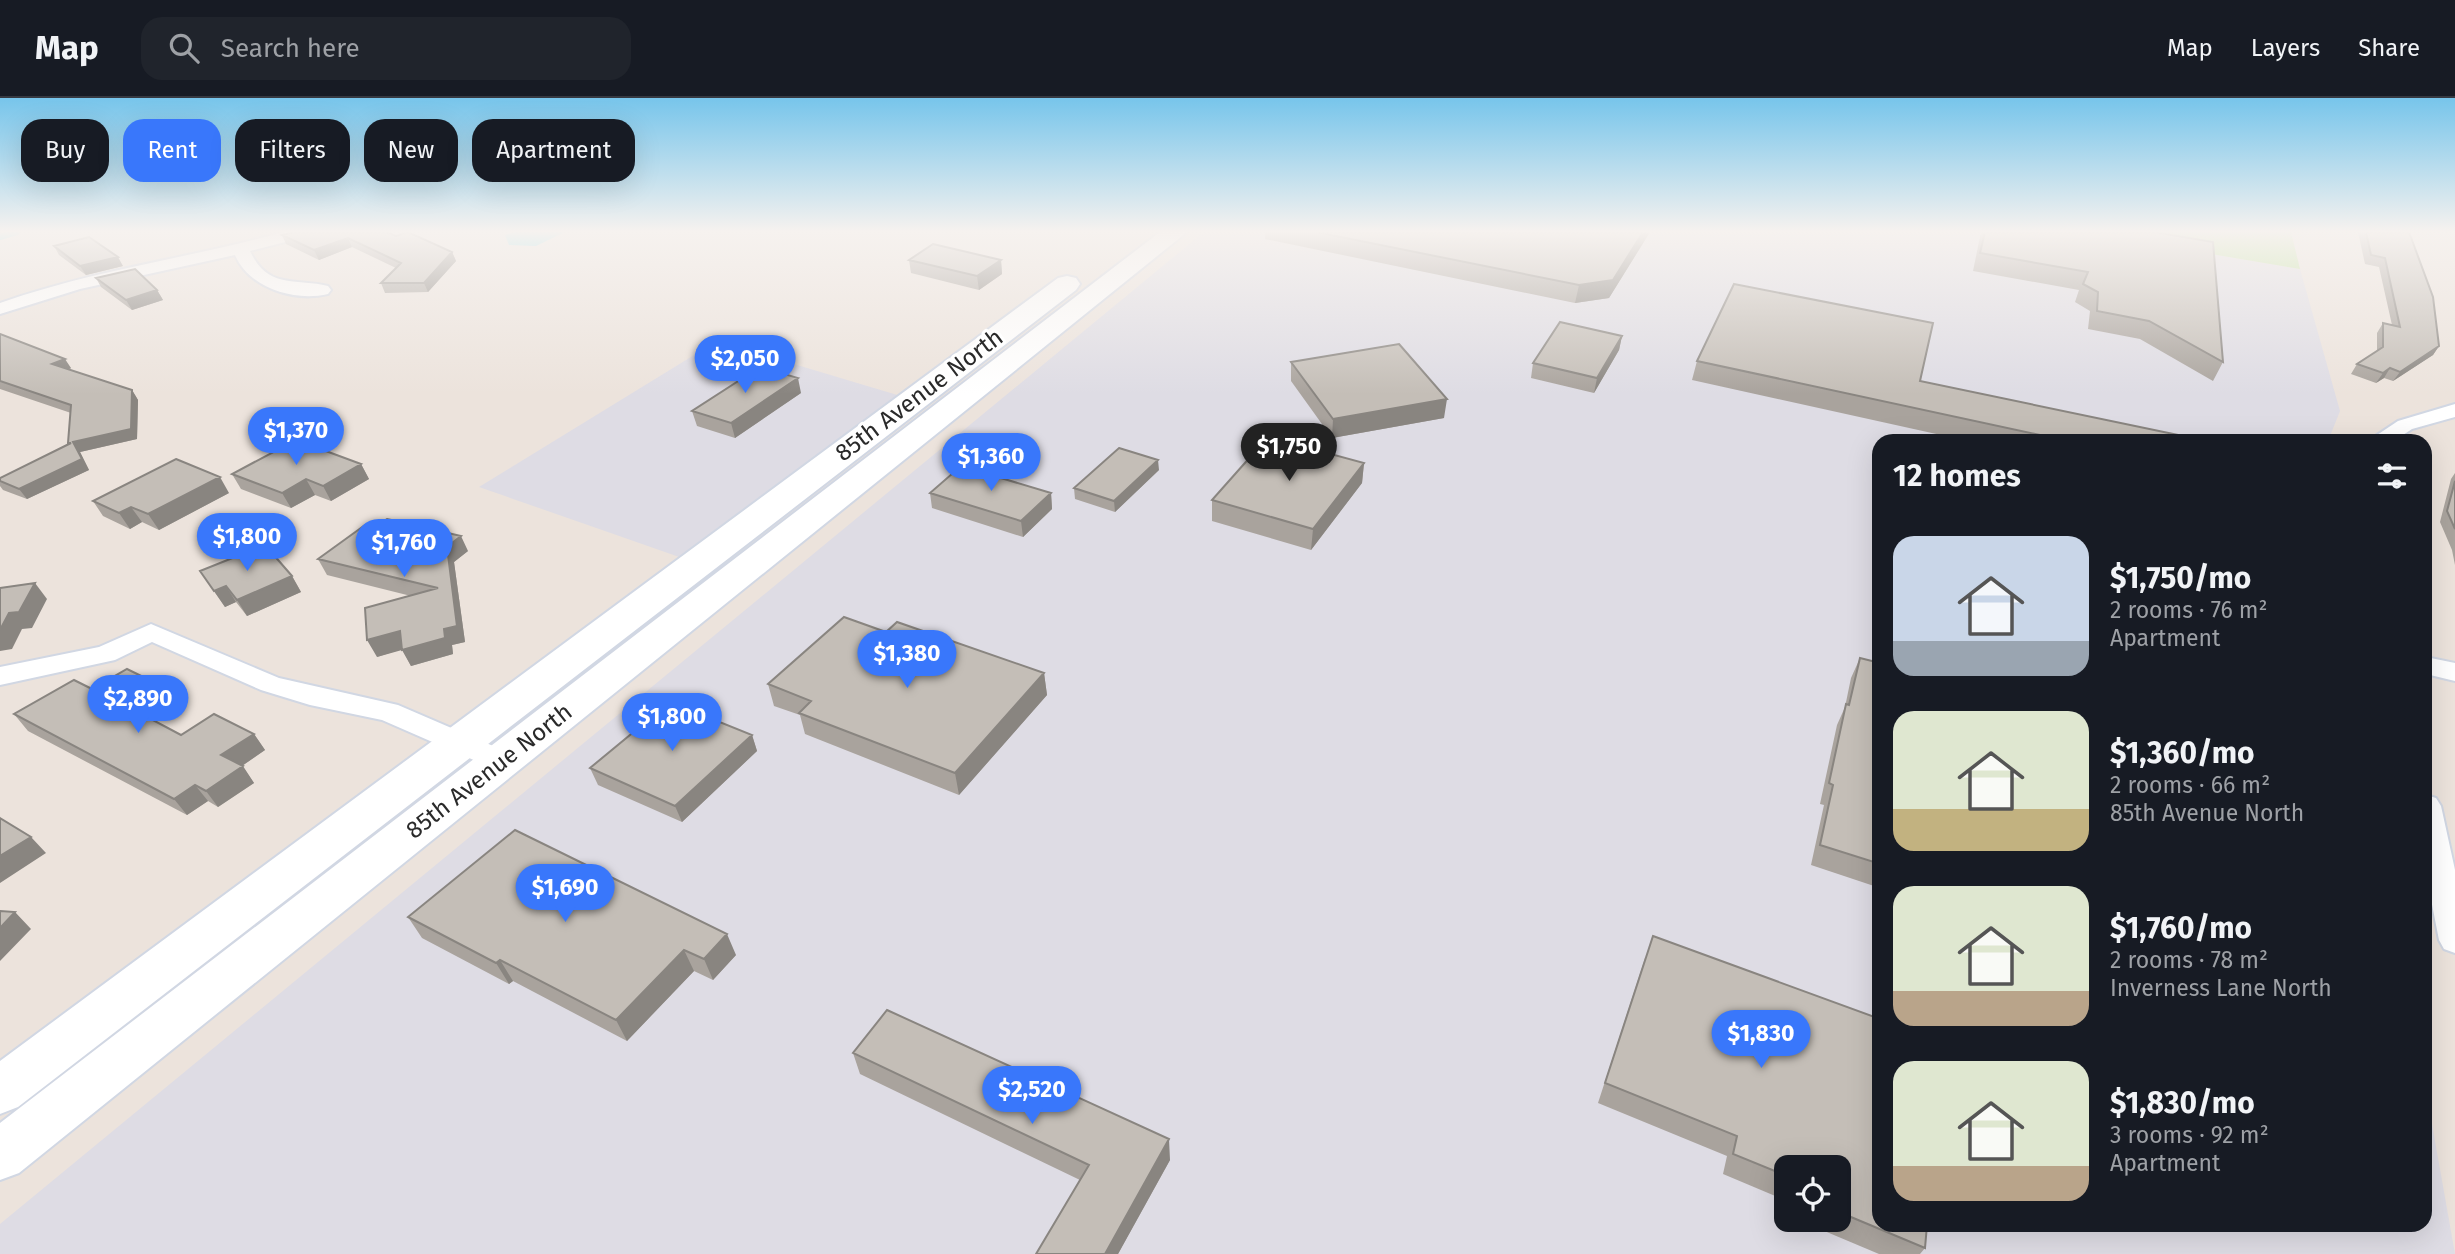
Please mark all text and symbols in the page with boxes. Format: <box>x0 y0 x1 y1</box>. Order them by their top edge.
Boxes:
search box <box>141 17 631 80</box>
text: Map <box>35 28 99 68</box>
icon: search <box>165 29 203 67</box>
text: Search here <box>221 33 360 64</box>
text: Map <box>2167 34 2213 62</box>
text: Layers <box>2251 34 2320 62</box>
text: Share <box>2358 34 2420 62</box>
chip: Buy <box>21 119 109 182</box>
chip: Rent <box>123 119 221 182</box>
chip: Filters <box>235 119 350 182</box>
chip: New <box>364 119 458 182</box>
chip: Apartment <box>472 119 635 182</box>
street label: 85th Avenue North <box>830 323 1008 467</box>
pin: $2,050 <box>688 336 802 395</box>
text: $2,050 <box>711 344 779 372</box>
pin: $1,370 <box>239 408 353 467</box>
text: $1,370 <box>264 416 328 444</box>
pin: $1,750 <box>1232 424 1346 483</box>
text: $1,750 <box>1257 432 1321 460</box>
pin: $1,360 <box>934 434 1048 493</box>
text: $1,360 <box>958 442 1024 470</box>
icon: filters <box>2373 457 2411 495</box>
text: 12 homes <box>1893 458 2021 494</box>
pin: $1,800 <box>190 514 304 573</box>
pin: $1,760 <box>347 519 461 579</box>
text: $1,800 <box>213 522 281 550</box>
text: $1,760 <box>372 528 436 556</box>
text: $1,750/mo <box>2110 560 2251 596</box>
icon: home <box>1949 564 2033 648</box>
text: 2 rooms · 76 m² <box>2110 596 2268 624</box>
text: Apartment <box>2110 624 2220 652</box>
pin: $1,380 <box>850 630 964 690</box>
text: $1,380 <box>873 639 941 667</box>
pin: $2,890 <box>81 676 195 735</box>
text: $2,890 <box>103 684 173 712</box>
pin: $1,800 <box>615 694 729 753</box>
street label: 85th Avenue North <box>401 698 577 844</box>
text: $1,800 <box>638 702 706 730</box>
text: $1,360/mo <box>2110 735 2255 771</box>
icon: home <box>1949 739 2033 823</box>
text: 2 rooms · 66 m² <box>2110 771 2270 799</box>
text: 85th Avenue North <box>2110 799 2304 827</box>
pin: $1,690 <box>508 864 622 924</box>
text: $1,690 <box>532 873 598 901</box>
text: $1,760/mo <box>2110 910 2252 946</box>
icon: home <box>1949 914 2033 998</box>
text: 2 rooms · 78 m² <box>2110 946 2268 974</box>
text: Inverness Lane North <box>2110 974 2332 1002</box>
pin: $1,830 <box>1704 1010 1818 1070</box>
text: $1,830 <box>1728 1019 1794 1047</box>
pin: $2,520 <box>975 1066 1089 1126</box>
text: $2,520 <box>998 1075 1066 1103</box>
text: $1,830/mo <box>2110 1085 2255 1121</box>
icon: home <box>1949 1089 2033 1173</box>
text: 3 rooms · 92 m² <box>2110 1121 2269 1149</box>
text: Apartment <box>2110 1149 2220 1177</box>
map controls <box>1774 1155 1851 1232</box>
button: locate <box>1774 1155 1851 1232</box>

